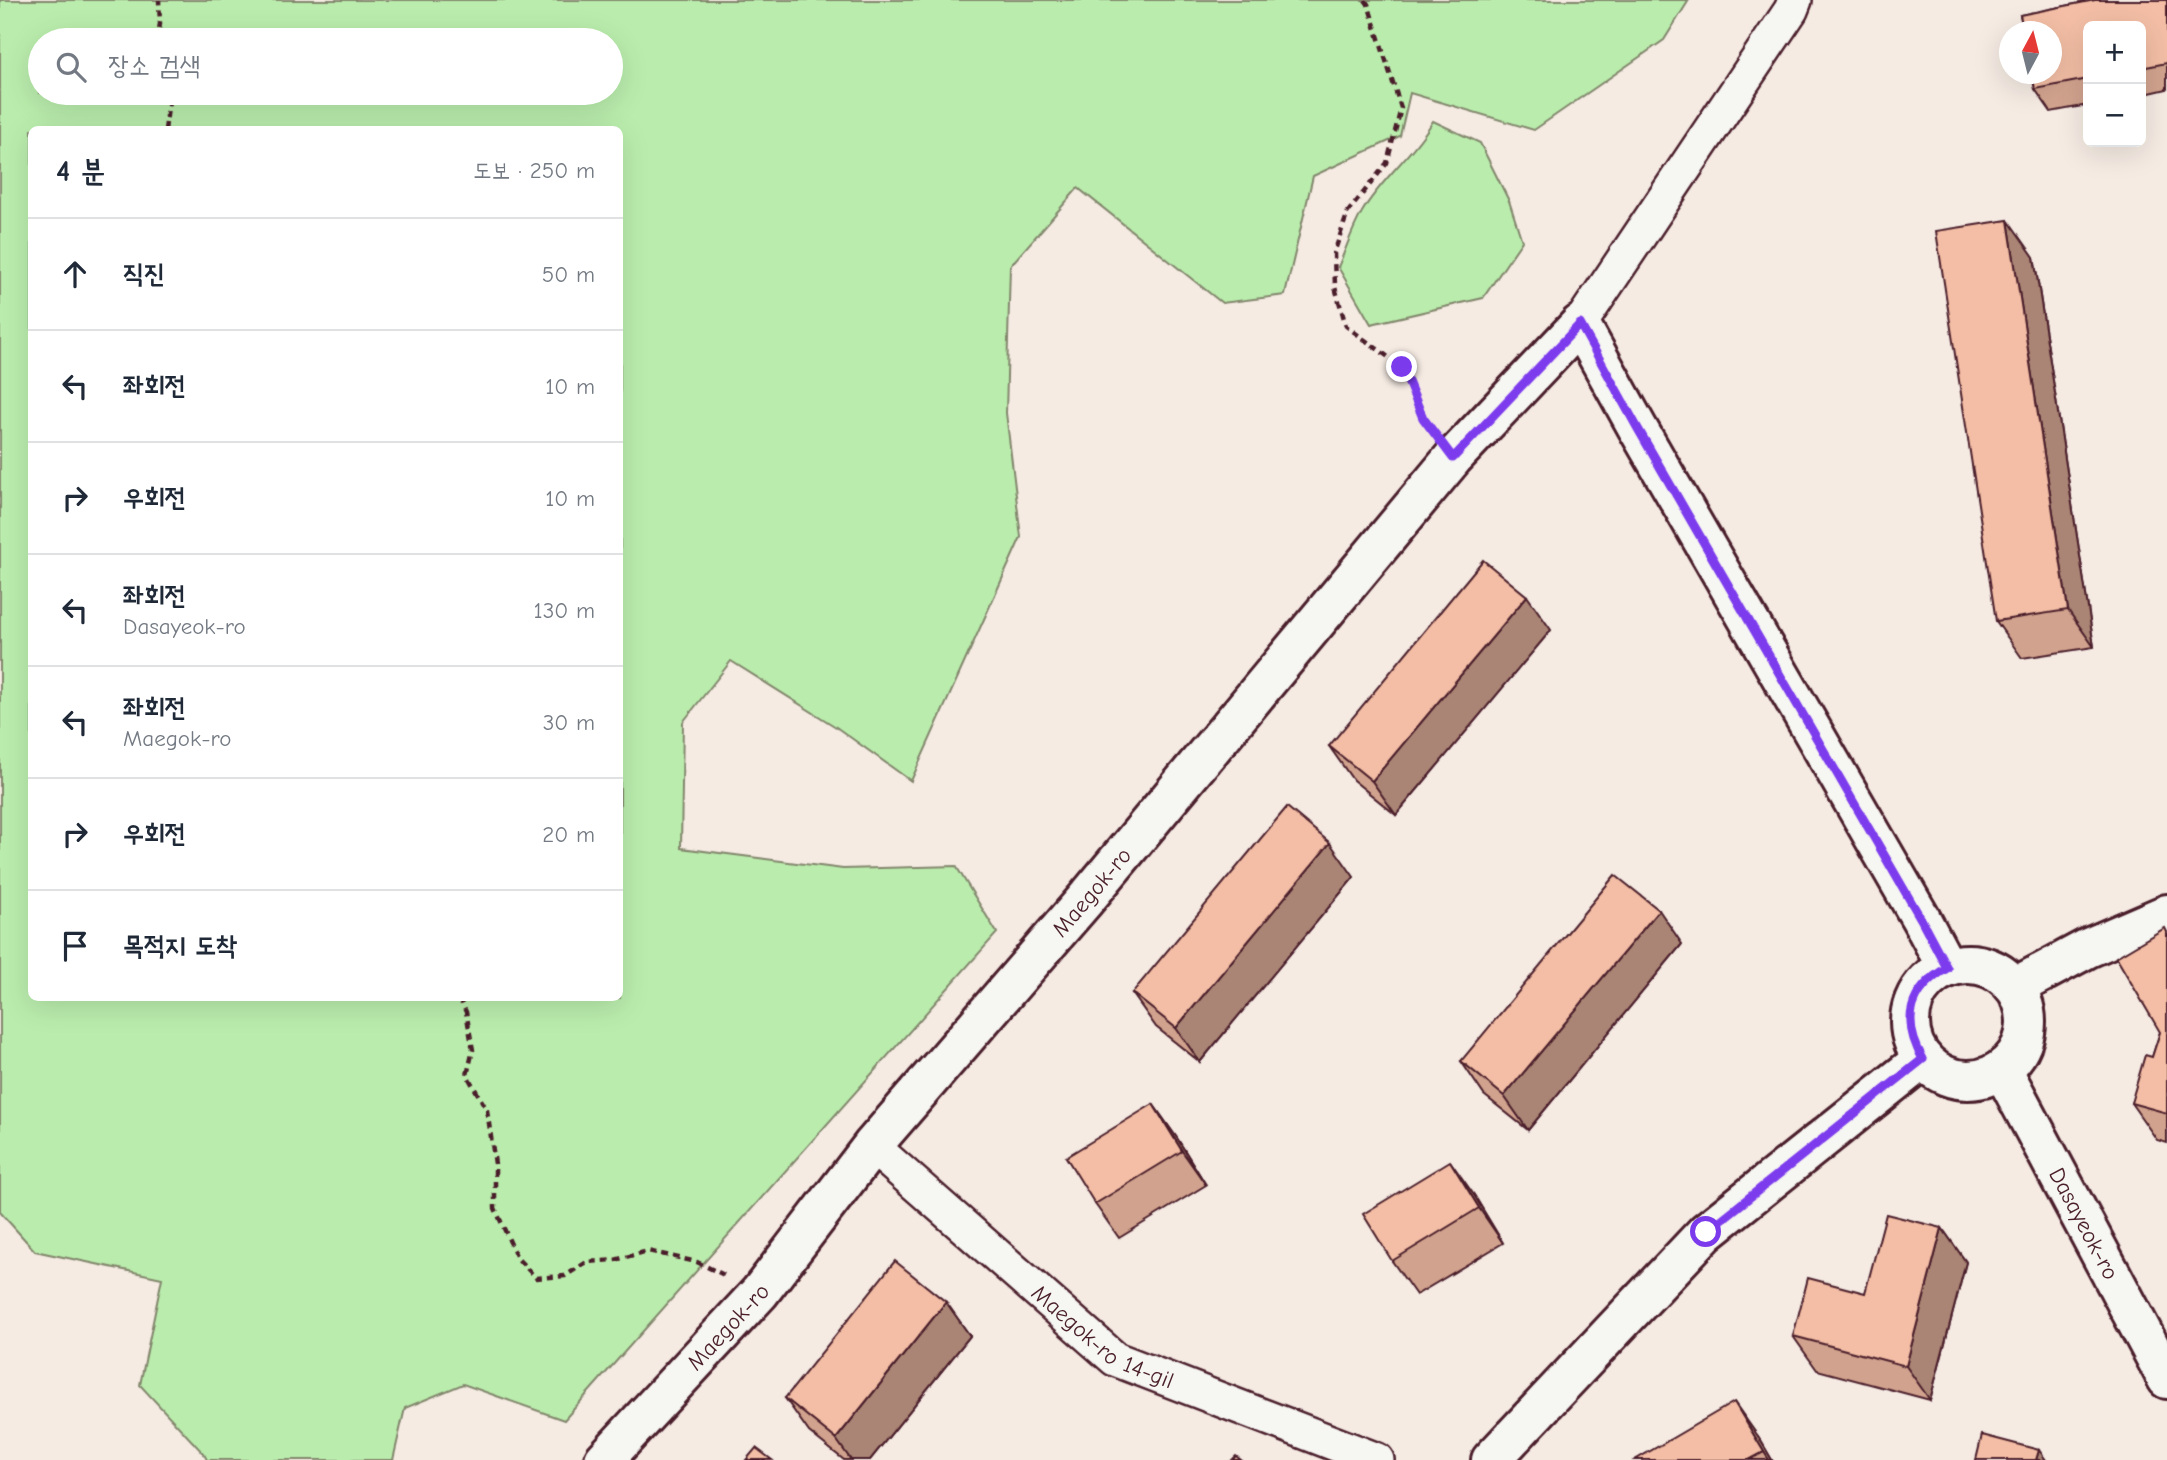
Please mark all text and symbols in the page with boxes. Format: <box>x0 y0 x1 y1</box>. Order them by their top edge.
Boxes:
north arrow <box>1999 21 2062 84</box>
map controls <box>2083 21 2146 147</box>
button: + <box>2083 21 2146 84</box>
search box <box>28 28 623 105</box>
icon: search <box>52 48 90 86</box>
text: 장소 검색 <box>108 51 200 81</box>
button: − <box>2083 84 2146 147</box>
text: 4 분 <box>56 154 105 189</box>
text: 도보 · 250 m <box>473 157 595 184</box>
icon: ahead <box>56 255 94 293</box>
text: 직진 <box>123 259 165 289</box>
text: 50 m <box>542 261 595 288</box>
route end <box>1386 351 1417 382</box>
icon: left <box>56 367 94 405</box>
text: 좌회전 <box>123 371 186 401</box>
text: 10 m <box>545 373 595 400</box>
icon: right <box>56 479 94 517</box>
text: 우회전 <box>123 483 186 513</box>
text: 10 m <box>545 485 595 512</box>
text: 좌회전 <box>123 581 186 611</box>
icon: left <box>56 591 94 629</box>
text: 130 m <box>534 597 595 624</box>
text: Dasayeok-ro <box>123 613 246 640</box>
text: 좌회전 <box>123 693 186 723</box>
icon: left <box>56 703 94 741</box>
text: 30 m <box>543 709 595 736</box>
text: Maegok-ro <box>123 725 231 752</box>
icon: right <box>56 815 94 853</box>
text: 우회전 <box>123 819 186 849</box>
text: 20 m <box>542 821 595 848</box>
street label: Maegok-ro <box>1046 842 1137 942</box>
icon: arrive <box>56 927 94 965</box>
text: 목적지 도착 <box>123 931 237 961</box>
street label: Dasayeok-ro <box>2043 1163 2125 1284</box>
route start <box>1690 1216 1721 1247</box>
street label: Maegok-ro <box>681 1279 775 1376</box>
street label: Maegok-ro 14-gil <box>1026 1279 1177 1394</box>

